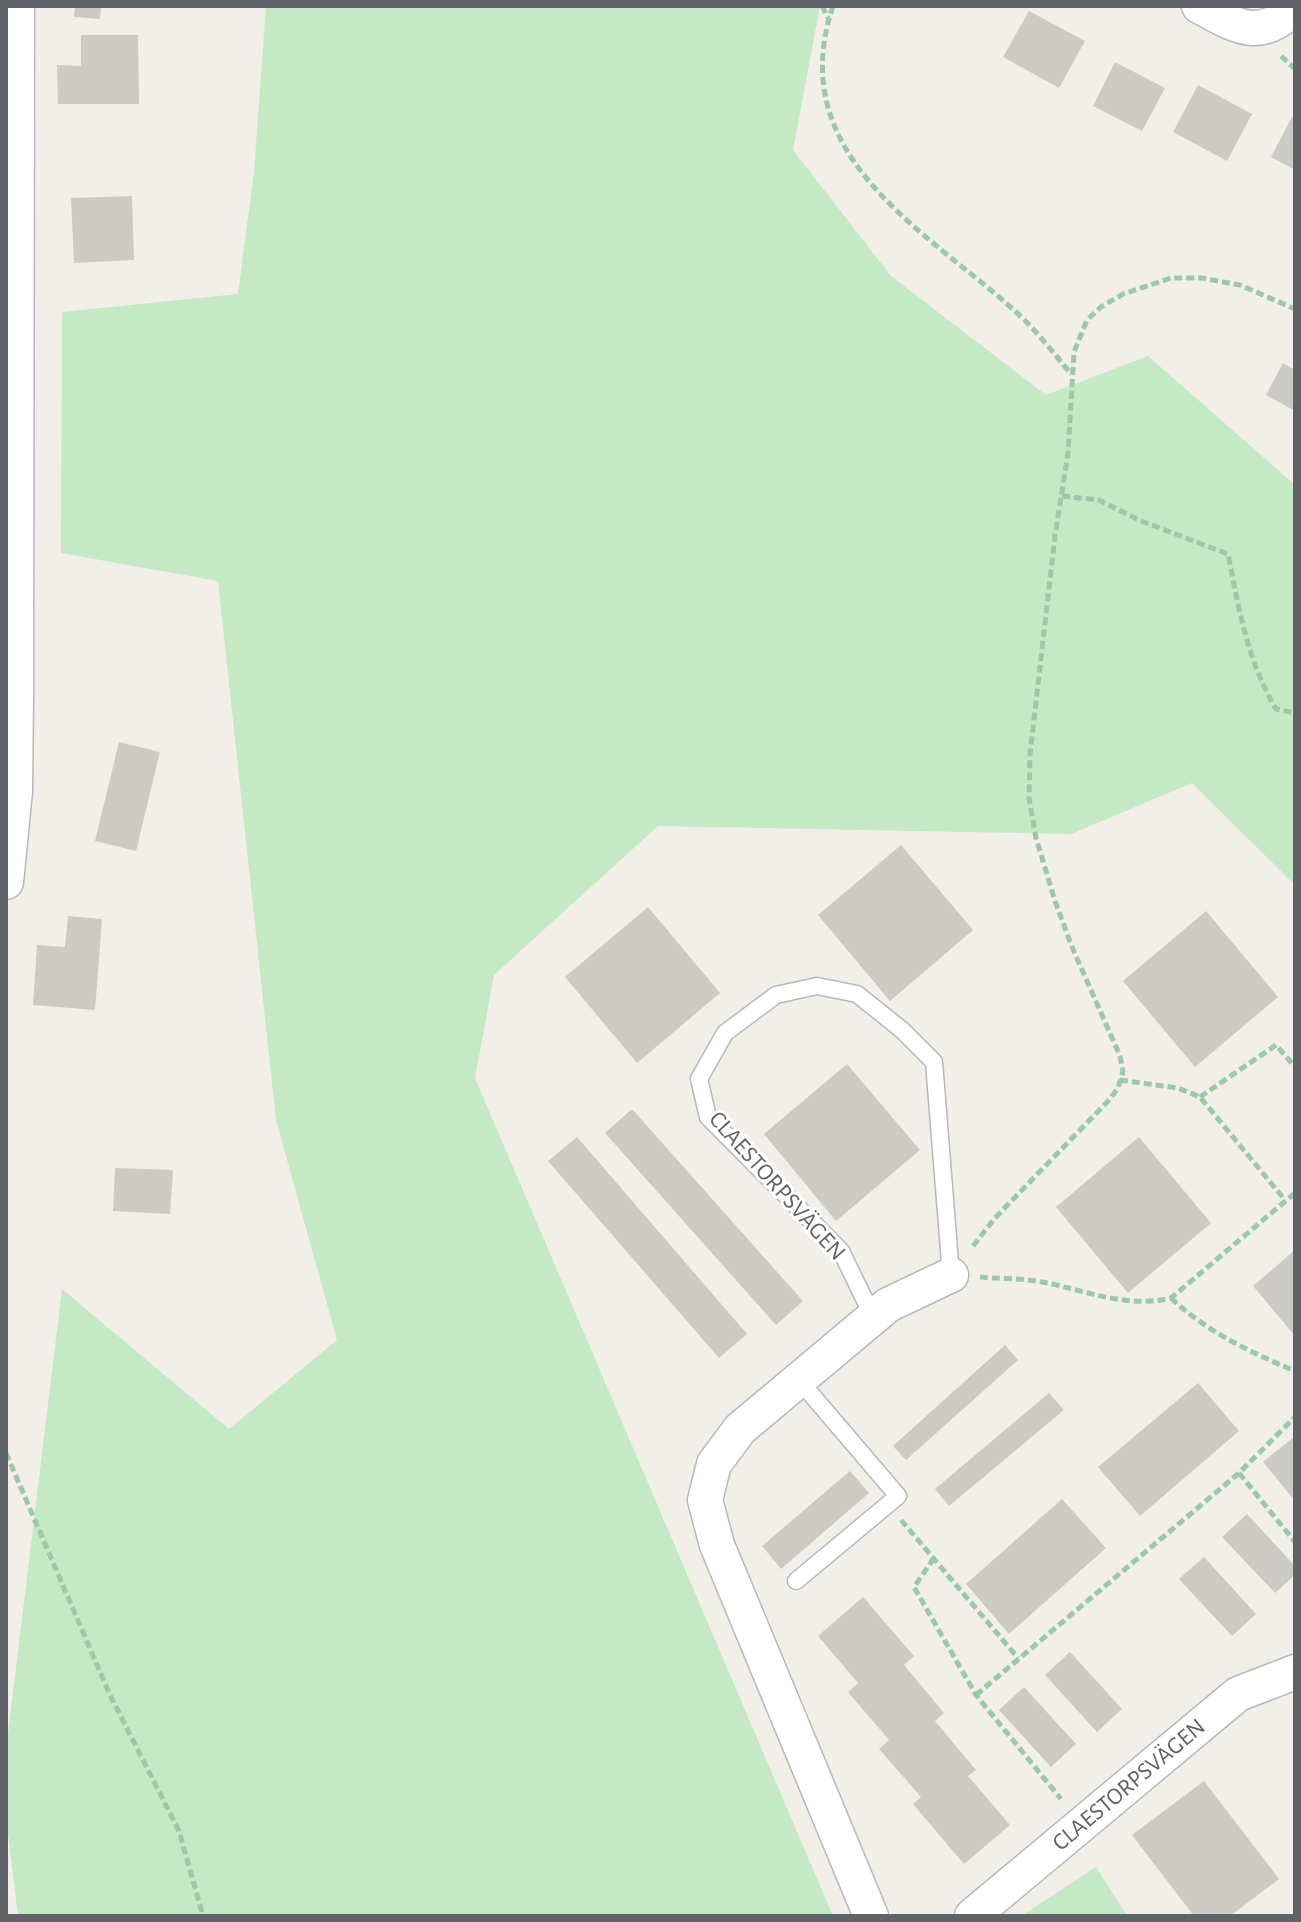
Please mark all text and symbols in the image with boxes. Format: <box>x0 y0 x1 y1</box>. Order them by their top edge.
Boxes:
street label: CLAESTORPSVÄGEN <box>704 1106 851 1265</box>
street label: CLAESTORPSVÄGEN <box>1048 1714 1210 1856</box>

